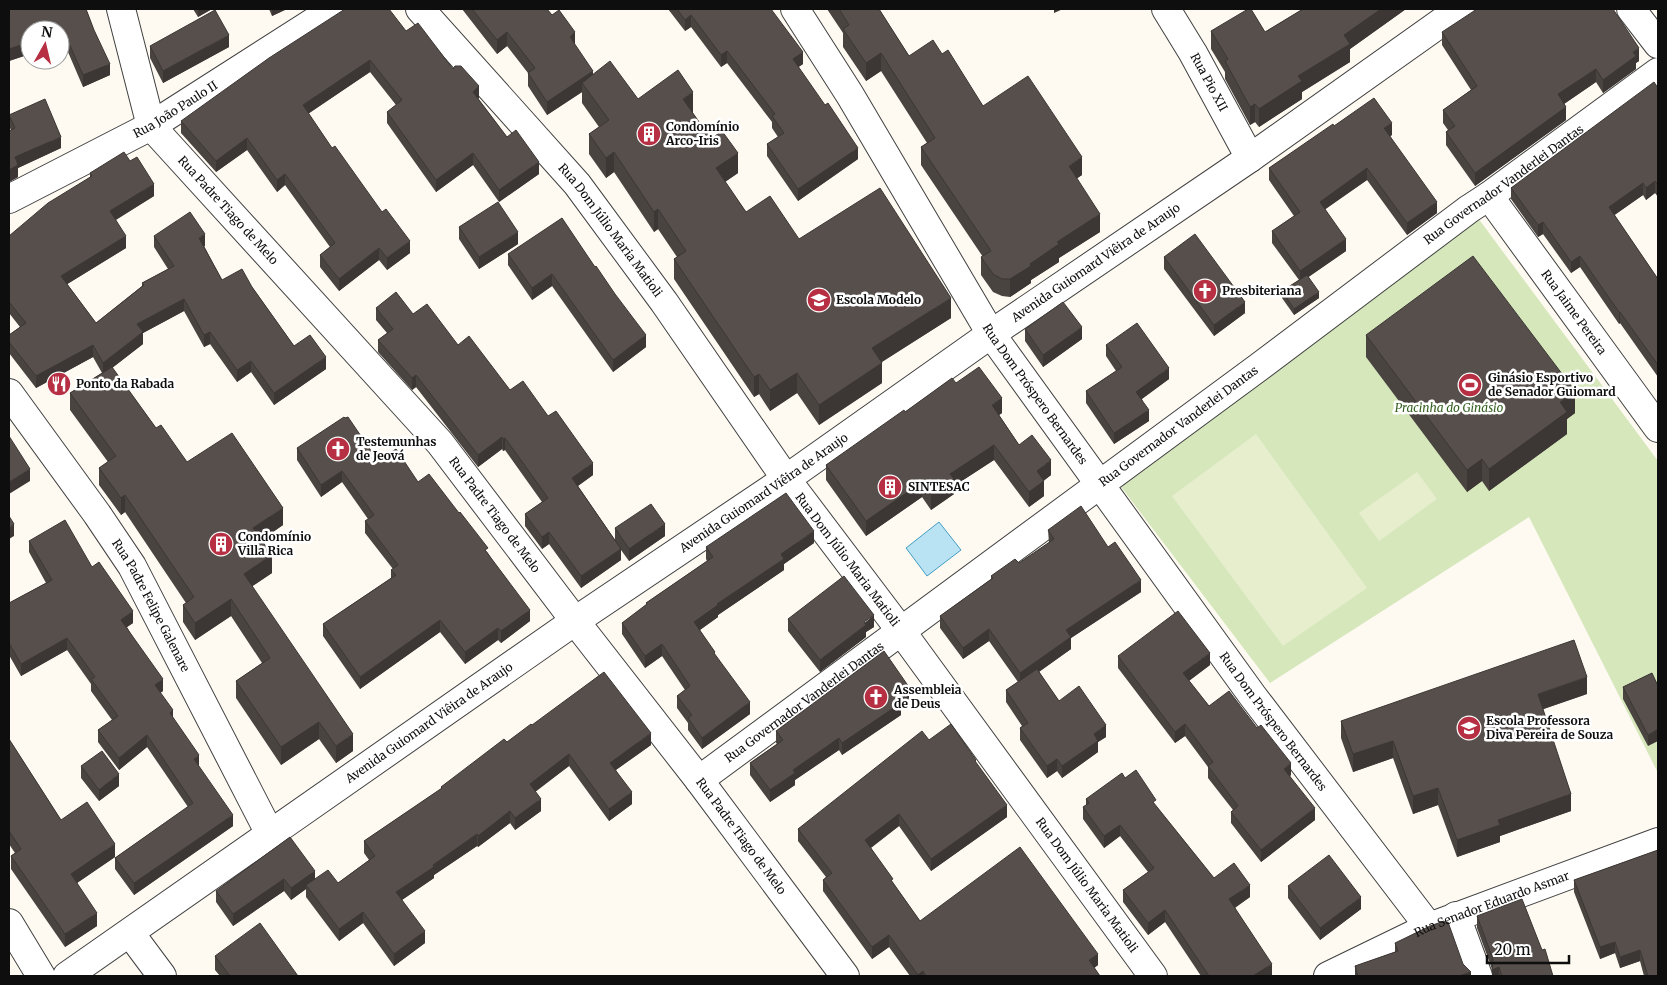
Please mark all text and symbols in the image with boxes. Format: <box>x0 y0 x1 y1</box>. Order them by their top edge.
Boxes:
north arrow <box>20 20 70 70</box>
text: N <box>40 22 54 42</box>
street label: Rua Pio XII <box>1187 50 1231 114</box>
street label: Rua João Paulo II <box>131 77 220 141</box>
place label: Condomínio Arco-Iris <box>665 119 739 148</box>
building icon: Condomínio Arco-Iris <box>636 121 662 147</box>
street label: Rua Governador Vanderlei Dantas <box>1421 121 1586 247</box>
street label: Rua Padre Tiago de Melo <box>175 153 282 267</box>
street label: Rua Dom Júlio Maria Matioli <box>555 160 666 300</box>
street label: Avenida Guiomard Viêira de Araujo <box>1008 200 1183 325</box>
street label: Rua Jaime Pereira <box>1538 267 1610 358</box>
church icon: Presbiteriana <box>1192 278 1218 304</box>
place label: Presbiteriana <box>1222 283 1302 298</box>
school or university icon: Escola Modelo <box>806 287 832 313</box>
place label: Escola Modelo <box>836 292 921 307</box>
street label: Rua Dom Próspero Bernardes <box>980 321 1091 467</box>
street label: Rua Governador Vanderlei Dantas <box>1096 362 1261 489</box>
place label: Ginásio Esportivo de Senador Guiomard <box>1488 370 1616 399</box>
restaurant icon: Ponto da Rabada <box>46 371 72 397</box>
sports icon: Ginásio Esportivo de Senador Guiomard <box>1457 372 1483 398</box>
place label: Ponto da Rabada <box>76 376 174 391</box>
park label: Pracinha do Ginásio <box>1395 400 1504 415</box>
street label: Avenida Guiomard Viêira de Araujo <box>676 430 851 556</box>
place label: Testemunhas de Jeová <box>356 434 437 463</box>
church icon: Testemunhas de Jeová <box>325 436 351 462</box>
street label: Rua Padre Tiago de Melo <box>446 454 544 575</box>
building icon: SINTESAC <box>877 474 903 500</box>
place label: SINTESAC <box>908 479 970 494</box>
street label: Rua Dom Júlio Maria Matioli <box>792 490 903 629</box>
place label: Condomínio Villa Rica <box>237 529 311 558</box>
building icon: Condomínio Villa Rica <box>208 531 234 557</box>
street label: Rua Padre Felipe Galenare <box>109 536 193 674</box>
street label: Rua Governador Vanderlei Dantas <box>722 638 887 765</box>
street label: Rua Dom Próspero Bernardes <box>1217 649 1330 794</box>
street label: Avenida Guiomard Viêira de Araujo <box>342 659 516 787</box>
place label: Assembleia de Deus <box>893 682 962 711</box>
church icon: Assembleia de Deus <box>863 684 889 710</box>
place label: Escola Professora Diva Pereira de Souza <box>1486 713 1614 742</box>
school or university icon: Escola Professora Diva Pereira de Souza <box>1456 715 1482 741</box>
street label: Rua Padre Tiago de Melo <box>693 775 790 897</box>
street label: Rua Dom Júlio Maria Matioli <box>1033 814 1141 955</box>
street label: Rua Senador Eduardo Asmar <box>1411 867 1572 940</box>
scale bar <box>1487 932 1570 964</box>
text: 20 m <box>1494 940 1531 959</box>

